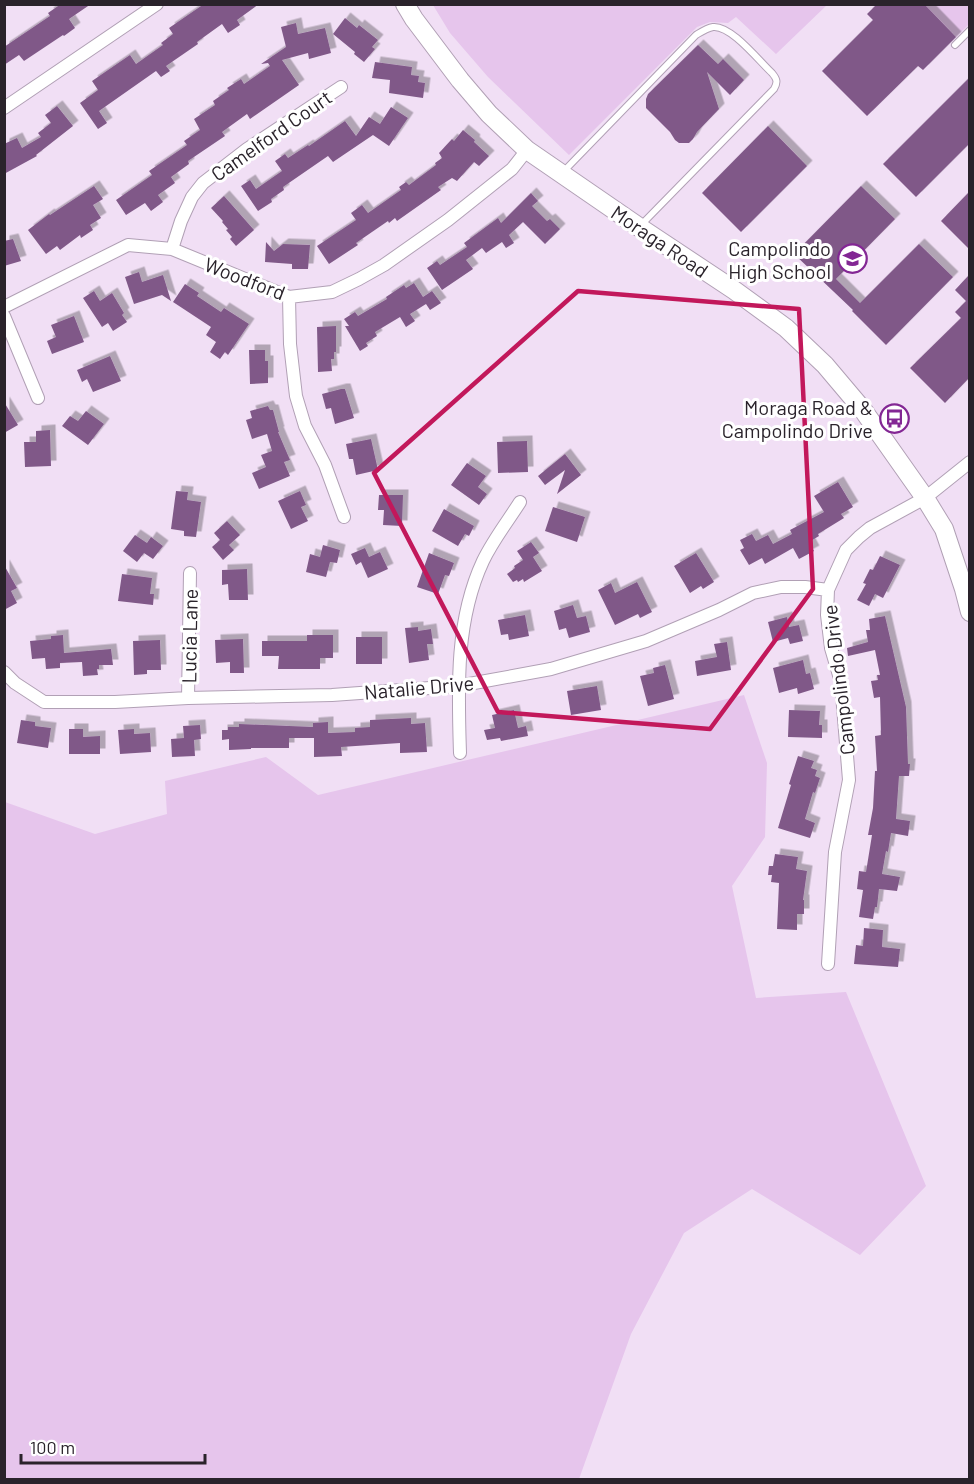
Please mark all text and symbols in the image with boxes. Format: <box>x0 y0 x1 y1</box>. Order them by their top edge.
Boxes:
street label: Camelford Court <box>206 85 336 185</box>
street label: Moraga Road <box>607 200 713 282</box>
place label: Campolindo High School <box>728 236 831 283</box>
school or university icon: Campolindo High School <box>836 243 868 275</box>
street label: Woodford <box>201 252 289 304</box>
place label: Moraga Road & Campolindo Drive <box>722 395 873 442</box>
bus stop icon: Moraga Road & Campolindo Drive <box>878 403 910 435</box>
street label: Lucia Lane <box>176 588 202 684</box>
street label: Campolindo Drive <box>817 603 859 757</box>
street label: Natalie Drive <box>363 670 475 704</box>
scale bar <box>21 1427 206 1465</box>
text: 100 m <box>30 1436 75 1458</box>

